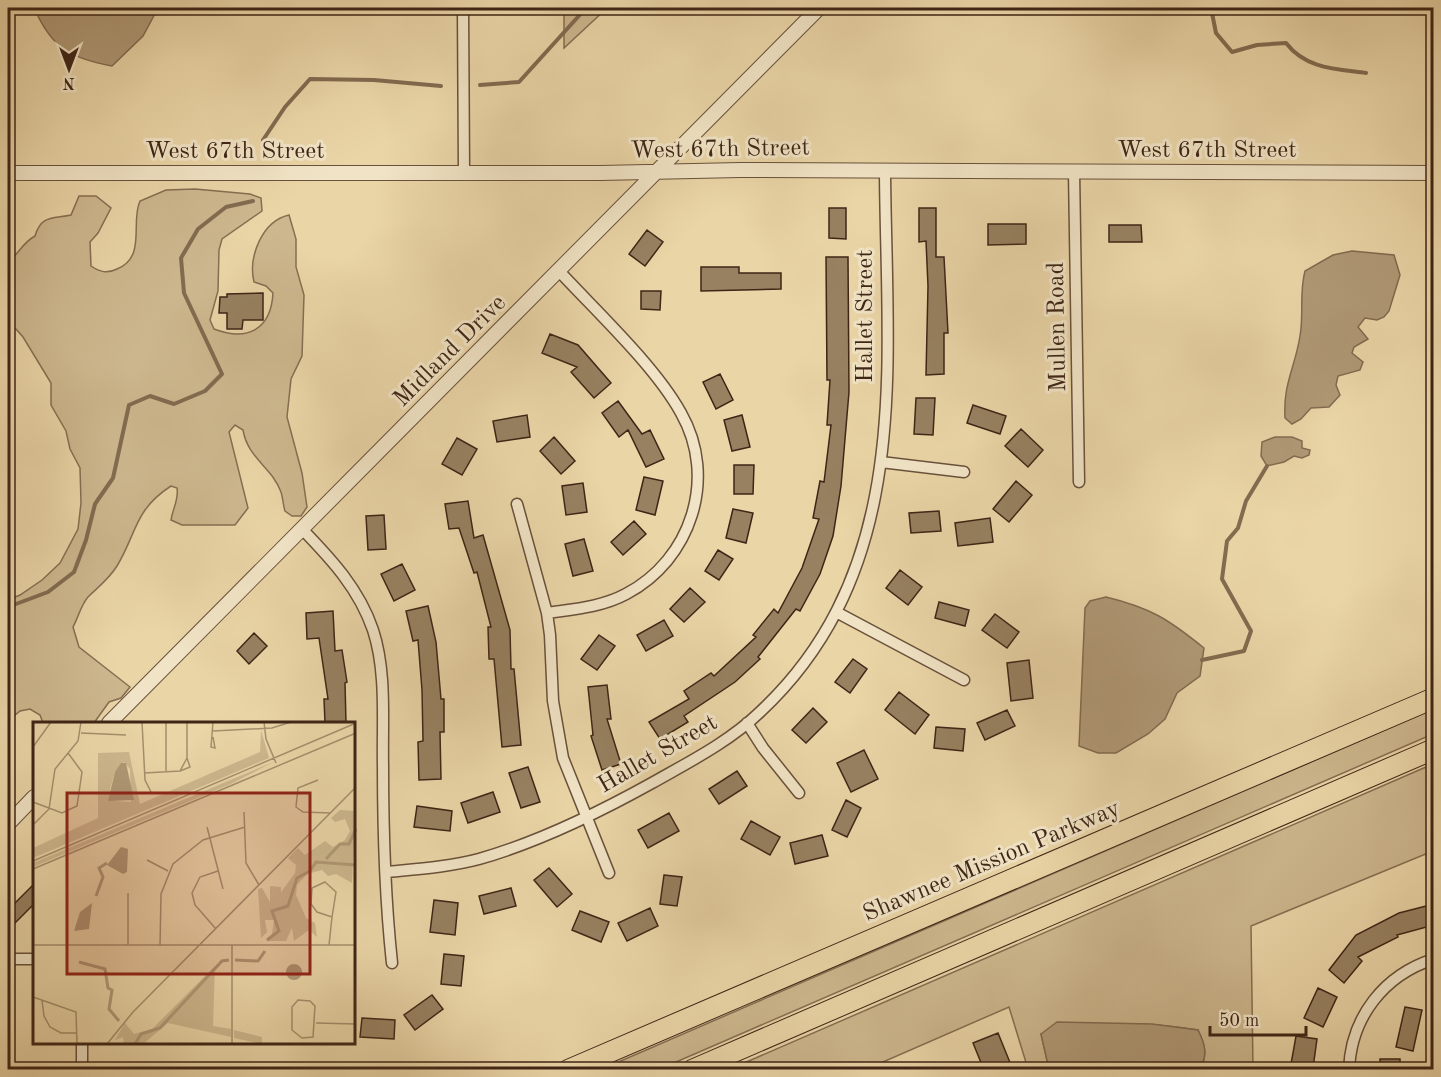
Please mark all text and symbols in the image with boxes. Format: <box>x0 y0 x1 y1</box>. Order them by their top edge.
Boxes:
north arrow <box>39 39 99 99</box>
text: N <box>62 74 75 90</box>
street label: West 67th Street <box>630 136 810 164</box>
street label: West 67th Street <box>1117 139 1297 163</box>
street label: West 67th Street <box>145 140 325 164</box>
street label: Hallet Street <box>854 249 878 383</box>
street label: Mullen Road <box>1045 262 1071 392</box>
street label: Midland Drive <box>390 291 511 412</box>
street label: Hallet Street <box>594 711 722 798</box>
inset map <box>33 722 356 1044</box>
street label: Shawnee Mission Parkway <box>860 797 1124 927</box>
scale bar <box>1210 999 1306 1037</box>
text: 50 m <box>1219 1012 1259 1030</box>

